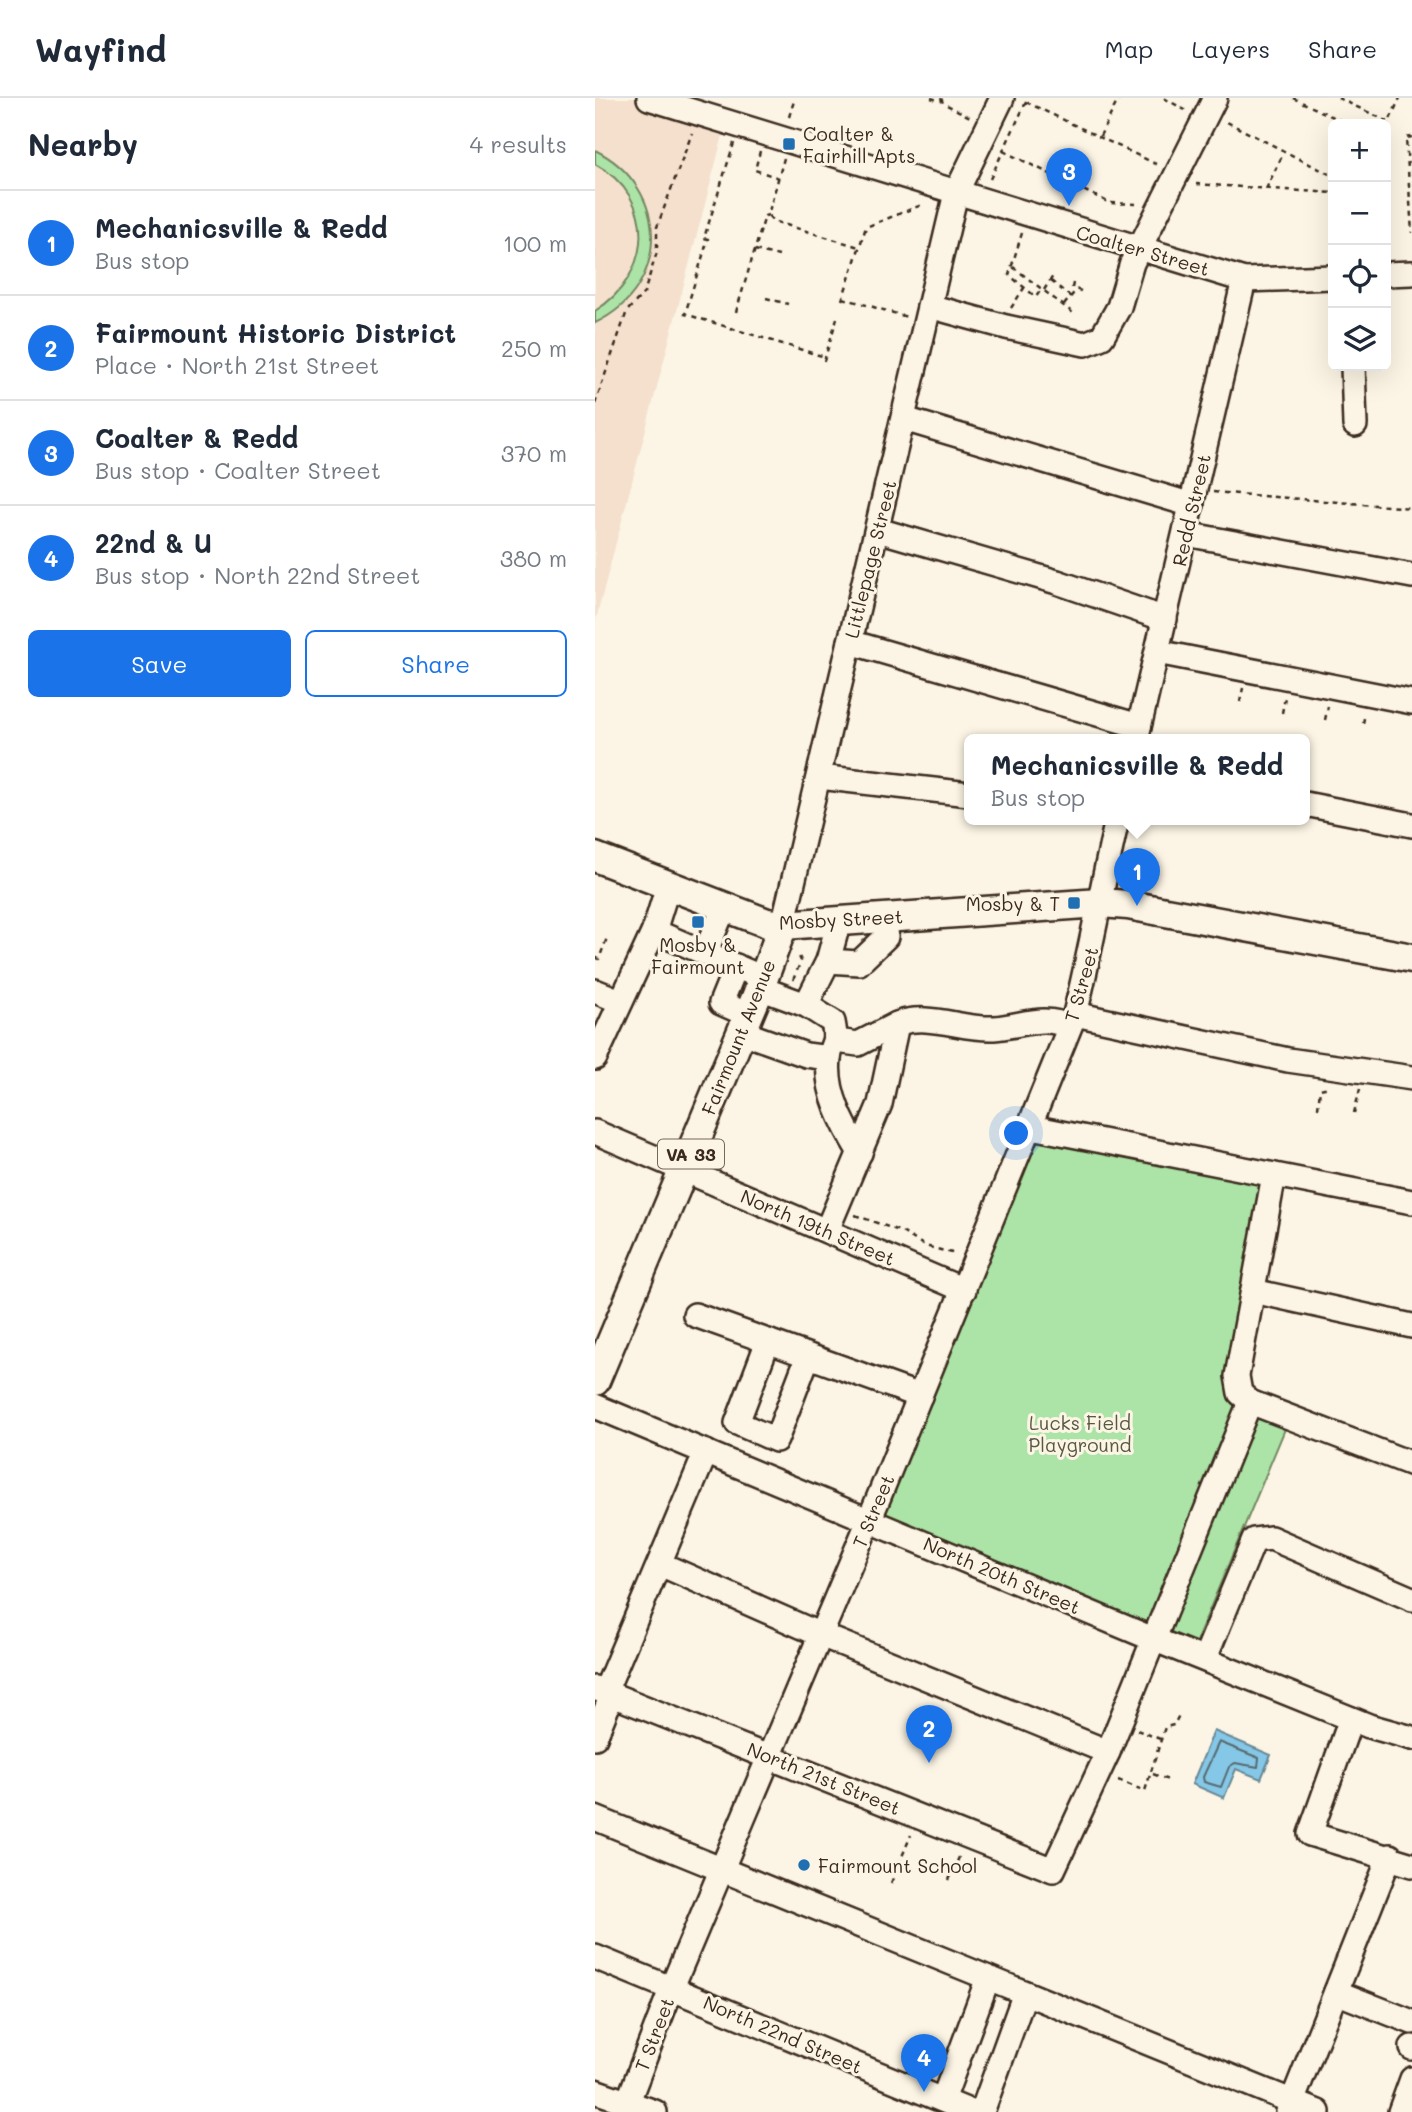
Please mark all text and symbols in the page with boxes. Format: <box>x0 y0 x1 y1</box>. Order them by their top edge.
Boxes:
text: Wayfind <box>35 27 166 70</box>
text: Map <box>1105 33 1153 64</box>
text: Layers <box>1191 33 1270 64</box>
text: Share <box>1308 33 1377 64</box>
map controls <box>1328 119 1391 371</box>
button: + <box>1328 119 1391 182</box>
place label: Coalter & Fairhill Apts <box>803 121 915 168</box>
text: Nearby <box>28 124 138 164</box>
text: 4 results <box>470 129 567 159</box>
marker: Coalter & Fairhill Apts <box>781 136 797 152</box>
pin: 3 <box>1046 148 1092 206</box>
button: − <box>1328 182 1391 245</box>
text: Mechanicsville & Redd <box>95 211 388 245</box>
street label: Coalter Street <box>1073 219 1213 281</box>
text: 1 <box>46 228 56 258</box>
text: 100 m <box>503 228 567 258</box>
text: Bus stop <box>95 245 190 275</box>
button: locate <box>1328 245 1391 308</box>
button: layers <box>1328 308 1391 371</box>
text: Fairmount Historic District <box>95 316 456 350</box>
text: 2 <box>45 333 57 363</box>
text: 250 m <box>501 333 567 363</box>
text: Place · North 21st Street <box>95 350 379 380</box>
text: Coalter & Redd <box>95 421 298 455</box>
text: 3 <box>44 438 58 468</box>
text: 370 m <box>501 438 567 468</box>
street label: Redd Street <box>1166 451 1216 569</box>
text: Bus stop · Coalter Street <box>95 455 381 485</box>
street label: Littlepage Street <box>838 477 902 641</box>
text: 22nd & U <box>95 526 212 560</box>
text: 4 <box>44 543 58 573</box>
text: 380 m <box>500 543 567 573</box>
text: Bus stop · North 22nd Street <box>95 560 420 590</box>
button: Save <box>28 630 291 697</box>
button: Share <box>305 630 567 697</box>
popup <box>964 734 1310 825</box>
text: Mechanicsville & Redd <box>991 748 1283 782</box>
text: Bus stop <box>991 782 1085 812</box>
pin: 1 <box>1114 848 1160 906</box>
place label: Mosby & T <box>966 891 1060 916</box>
marker: Mosby & T <box>1066 895 1082 911</box>
street label: Mosby Street <box>778 903 904 935</box>
marker: Mosby & Fairmount <box>690 914 706 930</box>
place label: Mosby & Fairmount <box>651 932 745 979</box>
street label: T Street <box>1058 943 1104 1025</box>
street label: Fairmount Avenue <box>695 956 781 1118</box>
your location <box>999 1116 1033 1150</box>
road number: VA 33 <box>658 1140 724 1168</box>
street label: North 19th Street <box>737 1183 899 1271</box>
park label: Lucks Field Playground <box>1029 1410 1131 1457</box>
street label: T Street <box>846 1471 900 1551</box>
street label: North 20th Street <box>920 1531 1084 1619</box>
pin: 2 <box>906 1705 952 1763</box>
street label: North 21st Street <box>744 1736 904 1820</box>
place label: Fairmount School <box>818 1853 977 1878</box>
marker: Fairmount School <box>796 1857 812 1873</box>
street label: North 22nd Street <box>700 1989 866 2079</box>
street label: T Street <box>629 1994 679 2074</box>
pin: 4 <box>901 2034 947 2092</box>

